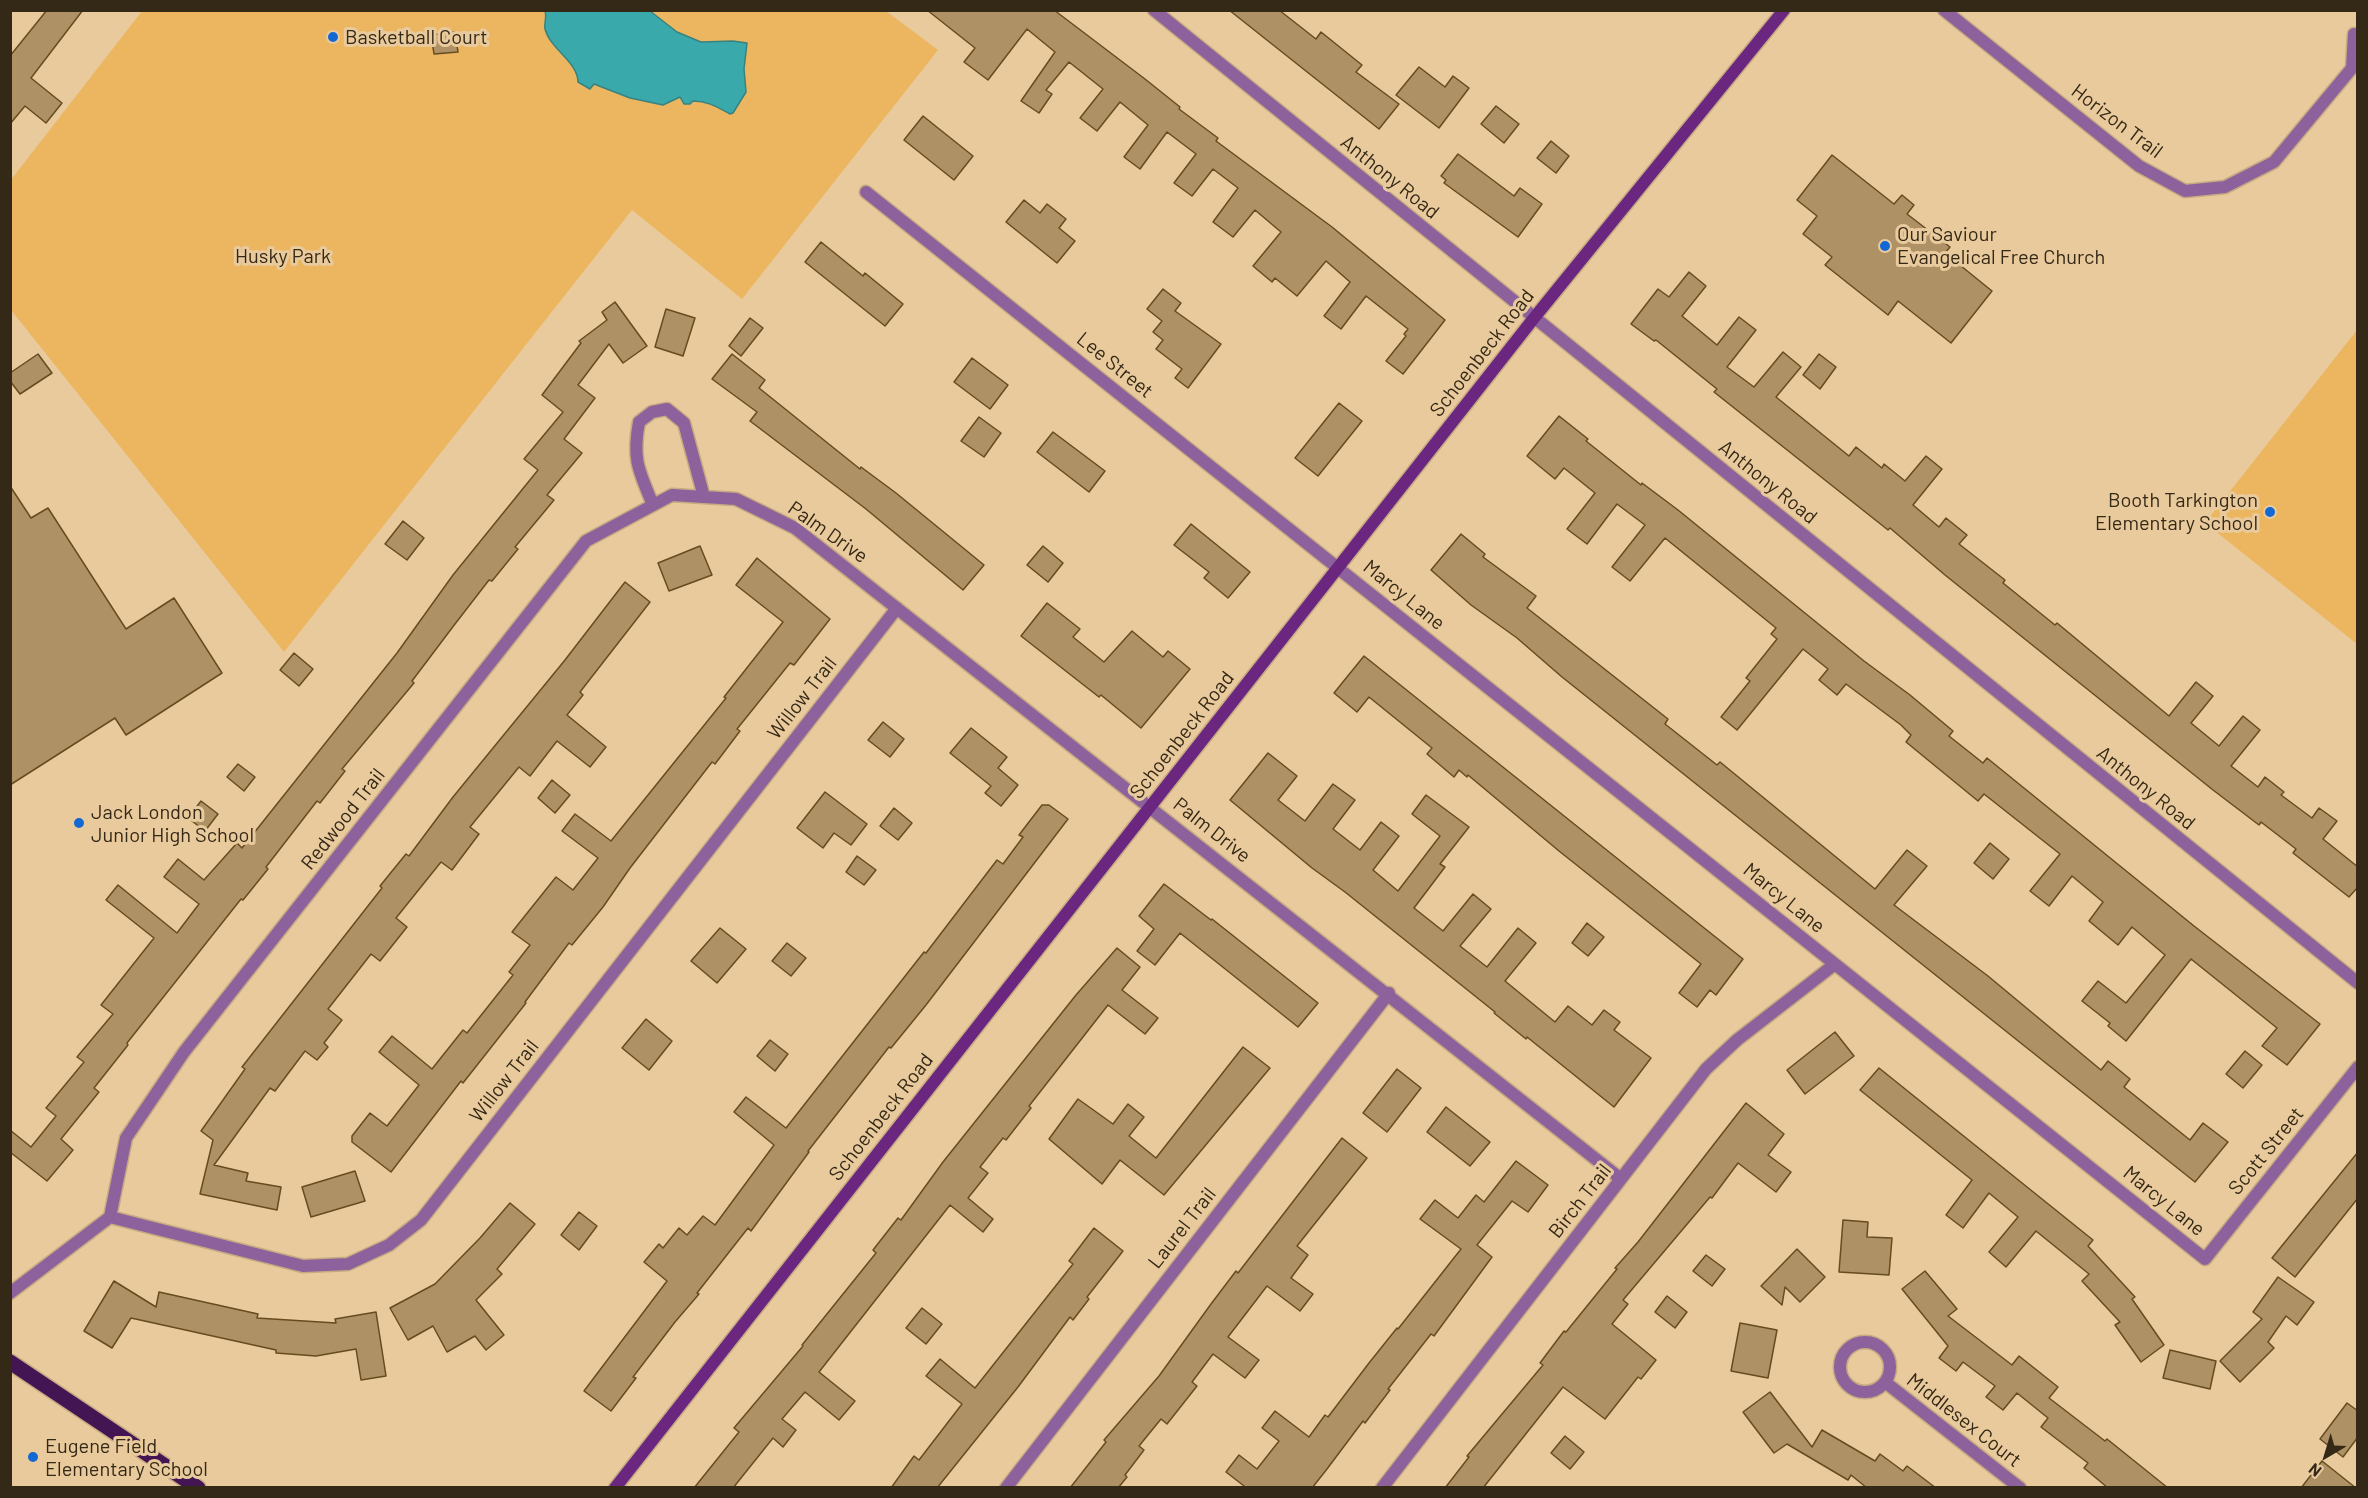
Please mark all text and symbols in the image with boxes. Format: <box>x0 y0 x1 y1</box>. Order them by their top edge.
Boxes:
place label: Basketball Court <box>345 25 488 49</box>
marker: Basketball Court <box>326 30 340 44</box>
street label: Horizon Trail <box>2066 79 2168 163</box>
street label: Anthony Road <box>1336 130 1444 224</box>
place label: Our Saviour Evangelical Free Church <box>1897 222 2105 269</box>
marker: Our Saviour Evangelical Free Church <box>1878 239 1892 253</box>
park label: Husky Park <box>235 244 331 268</box>
street label: Schoenbeck Road <box>1425 284 1539 422</box>
street label: Lee Street <box>1072 327 1158 403</box>
street label: Anthony Road <box>1714 435 1822 529</box>
place label: Booth Tarkington Elementary School <box>2095 488 2258 535</box>
street label: Palm Drive <box>784 496 872 568</box>
marker: Booth Tarkington Elementary School <box>2263 505 2277 519</box>
street label: Marcy Lane <box>1358 555 1450 635</box>
street label: Willow Trail <box>762 652 842 744</box>
street label: Schoenbeck Road <box>1125 666 1239 804</box>
street label: Anthony Road <box>2092 741 2200 835</box>
street label: Redwood Trail <box>296 764 390 874</box>
street label: Palm Drive <box>1168 792 1256 868</box>
place label: Jack London Junior High School <box>91 800 254 847</box>
marker: Jack London Junior High School <box>72 816 86 830</box>
street label: Marcy Lane <box>1738 858 1830 938</box>
street label: Willow Trail <box>464 1035 544 1127</box>
street label: Schoenbeck Road <box>824 1048 938 1186</box>
street label: Scott Street <box>2223 1102 2309 1200</box>
street label: Birch Trail <box>1544 1159 1616 1243</box>
street label: Marcy Lane <box>2118 1161 2210 1241</box>
street label: Laurel Trail <box>1143 1183 1221 1273</box>
street label: Middlesex Court <box>1902 1368 2026 1472</box>
north arrow <box>2296 1426 2356 1486</box>
place label: Eugene Field Elementary School <box>45 1434 208 1481</box>
marker: Eugene Field Elementary School <box>26 1450 40 1464</box>
text: N <box>2305 1460 2325 1481</box>

